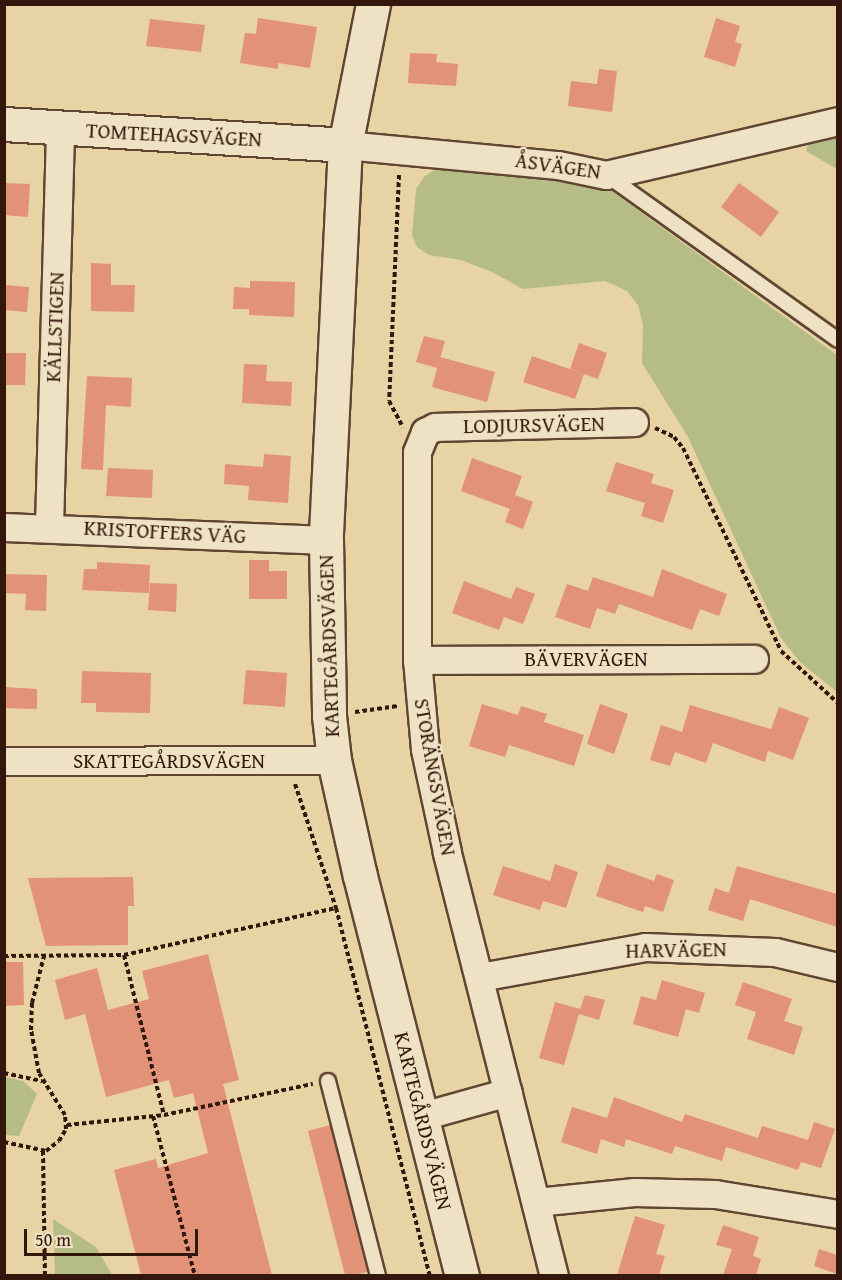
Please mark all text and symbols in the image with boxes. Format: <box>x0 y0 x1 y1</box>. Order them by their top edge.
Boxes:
street label: TOMTEHAGSVÄGEN <box>85 118 263 152</box>
street label: ÅSVÄGEN <box>514 148 602 184</box>
street label: KÄLLSTIGEN <box>40 271 70 383</box>
street label: LODJURSVÄGEN <box>463 411 605 439</box>
street label: KRISTOFFERS VÄG <box>83 515 247 549</box>
street label: KARTEGÅRDSVÄGEN <box>313 554 345 738</box>
street label: BÄVERVÄGEN <box>524 646 648 672</box>
street label: STORÄNGSVÄGEN <box>409 696 461 858</box>
street label: SKATTEGÅRDSVÄGEN <box>73 748 265 774</box>
street label: HARVÄGEN <box>625 937 727 963</box>
street label: KARTEGÅRDSVÄGEN <box>389 1029 457 1213</box>
scale bar <box>27 1217 201 1255</box>
text: 50 m <box>35 1226 71 1253</box>

